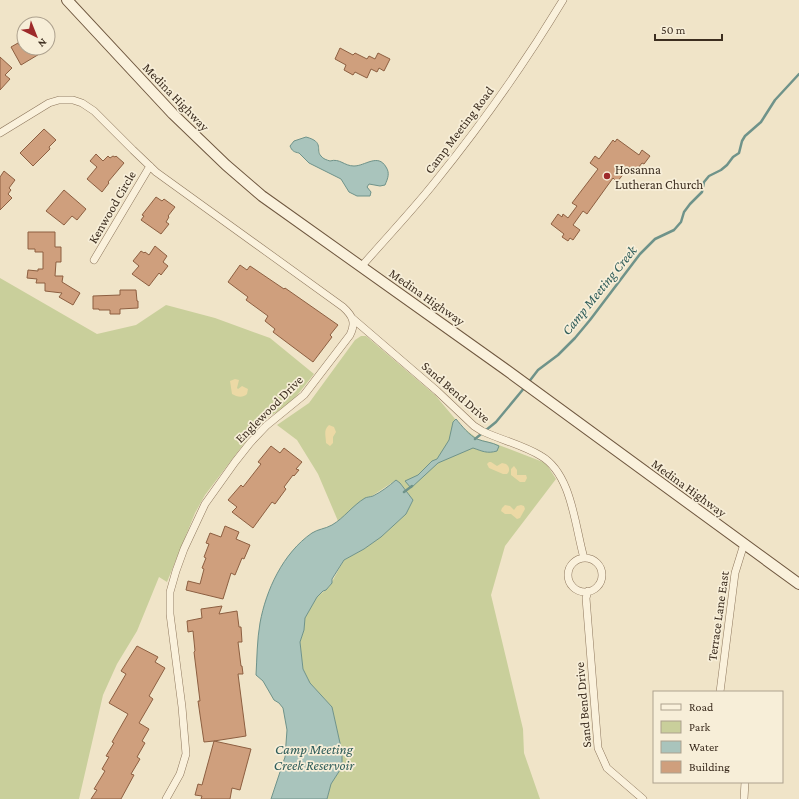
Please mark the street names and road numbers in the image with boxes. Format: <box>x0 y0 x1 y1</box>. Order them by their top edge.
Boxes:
street label: Medina Highway <box>140 60 213 135</box>
street label: Camp Meeting Road <box>421 83 497 177</box>
street label: Kenwood Circle <box>85 168 139 246</box>
street label: Medina Highway <box>386 265 468 329</box>
street label: Sand Bend Drive <box>419 358 493 426</box>
street label: Englewood Drive <box>232 372 306 446</box>
street label: Medina Highway <box>649 456 730 521</box>
street label: Terrace Lane East <box>704 569 732 662</box>
street label: Sand Bend Drive <box>572 661 594 748</box>

